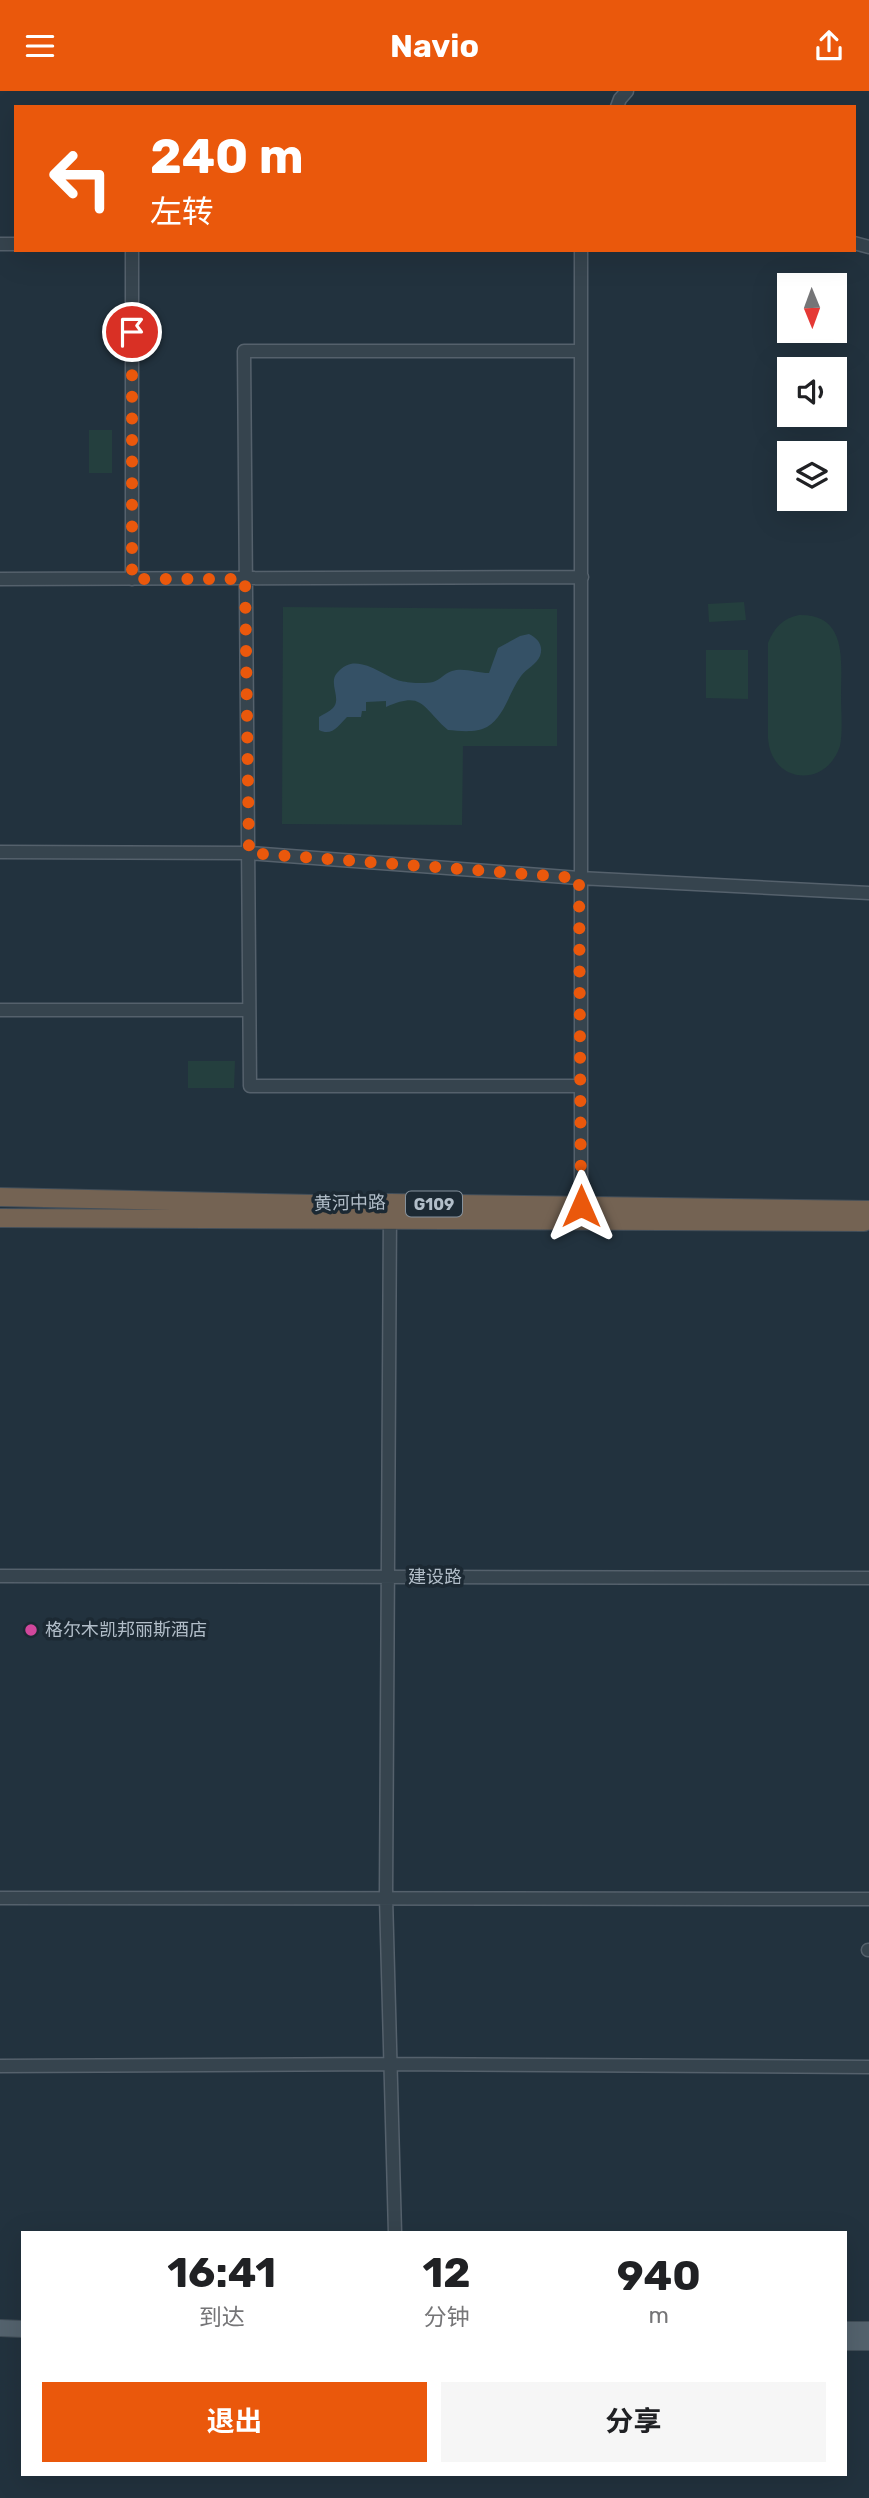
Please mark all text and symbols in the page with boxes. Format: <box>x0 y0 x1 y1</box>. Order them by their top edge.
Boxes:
icon: menu <box>21 27 59 65</box>
text: Navio <box>390 27 479 65</box>
icon: share <box>810 27 848 65</box>
text: 240 m <box>150 127 304 185</box>
icon: left <box>35 133 126 224</box>
text: 左转 <box>150 193 214 231</box>
north arrow <box>777 273 847 343</box>
map controls <box>777 273 847 511</box>
pin <box>102 302 162 362</box>
icon: arrive <box>113 313 151 351</box>
button: sound <box>777 357 847 427</box>
button: layers <box>777 441 847 511</box>
position arrow <box>544 1169 618 1243</box>
street label: 黄河中路 <box>314 1191 386 1215</box>
road number: G109 <box>406 1191 462 1217</box>
street label: 建设路 <box>408 1566 462 1588</box>
place label: 格尔木凯邦丽斯酒店 <box>45 1619 207 1641</box>
marker: 格尔木凯邦丽斯酒店 <box>23 1622 39 1638</box>
text: 16:41 <box>167 2248 276 2298</box>
text: 12 <box>422 2248 471 2298</box>
text: 940 <box>617 2251 701 2301</box>
text: m <box>649 2301 669 2329</box>
text: 到达 <box>199 2303 245 2331</box>
text: 分钟 <box>424 2303 470 2331</box>
button: 退出 <box>42 2382 427 2462</box>
button: 分享 <box>441 2382 826 2462</box>

